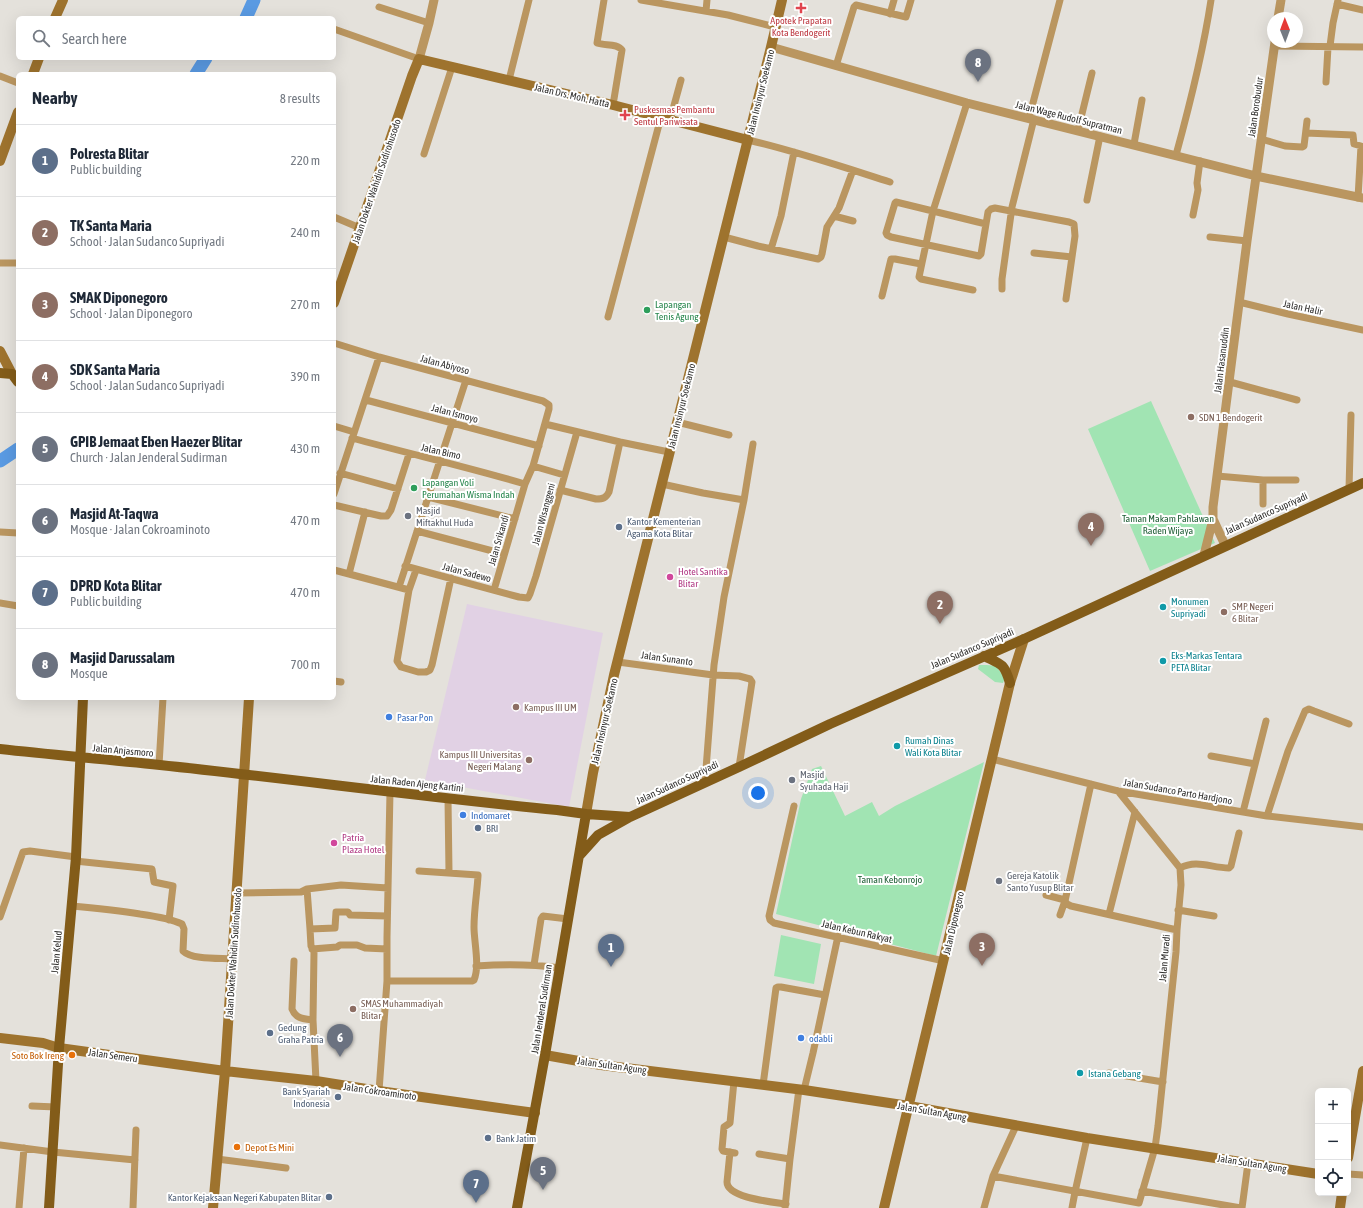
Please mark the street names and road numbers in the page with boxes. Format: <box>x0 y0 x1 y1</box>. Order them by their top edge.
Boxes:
street label: Jalan Insinyur Soekarno <box>745 48 777 136</box>
street label: Jalan Borobudur <box>1246 75 1265 138</box>
street label: Jalan Drs. Moh. Hatta <box>533 81 611 110</box>
street label: Jalan Wage Rudolf Supratman <box>1014 99 1124 136</box>
street label: Jalan Dokter Wahidin Sudirohusodo <box>350 117 403 245</box>
street label: Jalan Halir <box>1282 298 1324 317</box>
street label: Jalan Hasanuddin <box>1212 326 1231 394</box>
street label: Jalan Abiyoso <box>419 353 471 376</box>
street label: Jalan Insinyur Soekarno <box>666 362 698 450</box>
street label: Jalan Ismoyo <box>430 402 480 425</box>
street label: Jalan Bimo <box>420 442 462 461</box>
street label: Jalan Wisanggeni <box>530 482 557 546</box>
street label: Jalan Sudanco Supriyadi <box>1223 490 1309 537</box>
street label: Jalan Srikandi <box>486 514 511 567</box>
street label: Jalan Sadewo <box>441 561 493 584</box>
street label: Jalan Sudanco Supriyadi <box>929 626 1015 671</box>
street label: Jalan Sunanto <box>640 649 694 668</box>
street label: Jalan Insinyur Soekarno <box>589 677 620 765</box>
street label: Jalan Anjasmoro <box>92 742 154 759</box>
street label: Jalan Sudanco Supriyadi <box>634 759 720 806</box>
street label: Jalan Raden Ajeng Kartini <box>370 773 464 794</box>
street label: Jalan Sudanco Parto Hardjono <box>1123 777 1233 807</box>
street label: Jalan Dokter Wahidin Sudirohusodo <box>223 887 244 1019</box>
street label: Jalan Diponegoro <box>941 890 966 956</box>
street label: Jalan Kebun Rakyat <box>821 918 893 945</box>
street label: Jalan Kelud <box>49 930 64 974</box>
street label: Jalan Muradi <box>1157 934 1172 982</box>
street label: Jalan Jenderal Sudirman <box>529 963 554 1055</box>
street label: Jalan Semeru <box>88 1047 138 1064</box>
street label: Jalan Sultan Agung <box>577 1055 648 1076</box>
street label: Jalan Cokroaminoto <box>343 1081 418 1102</box>
street label: Jalan Sultan Agung <box>896 1100 968 1123</box>
street label: Jalan Sultan Agung <box>1217 1153 1288 1175</box>

